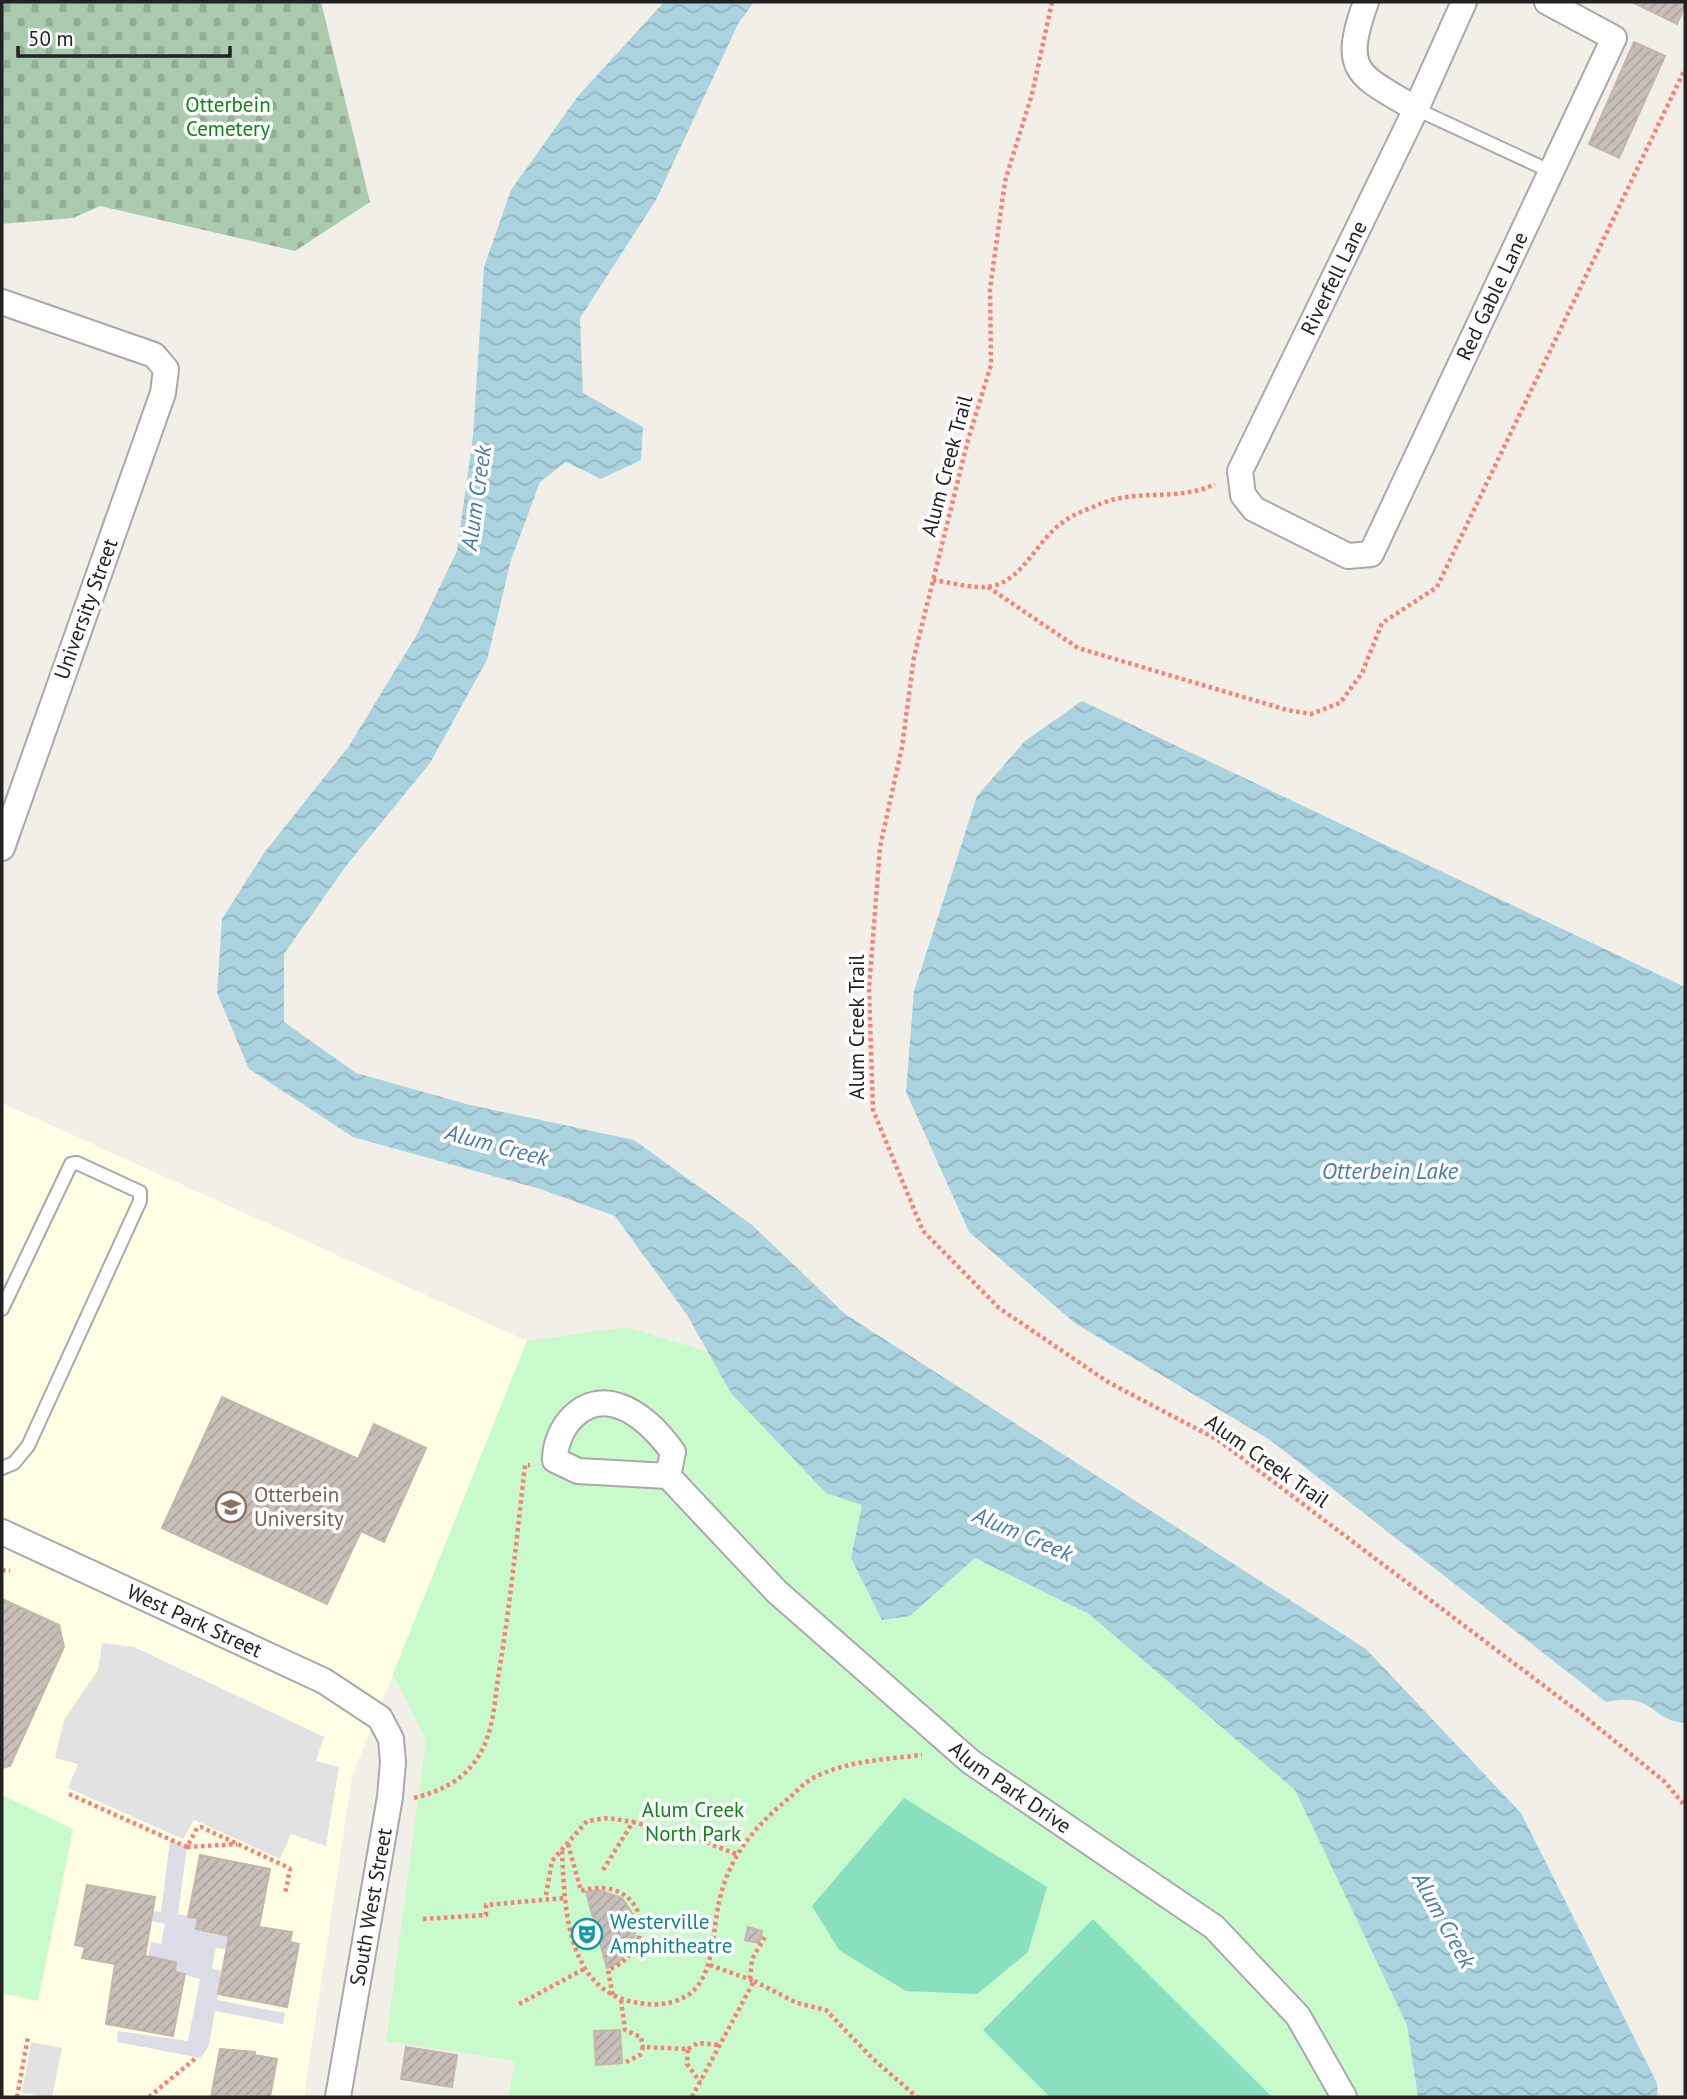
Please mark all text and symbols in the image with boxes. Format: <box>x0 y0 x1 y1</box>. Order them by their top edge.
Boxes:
scale bar <box>18 14 229 58</box>
text: 50 m <box>28 25 74 52</box>
park label: Otterbein Cemetery <box>185 91 271 142</box>
street label: Riverfell Lane <box>1294 216 1373 339</box>
street label: Red Gable Lane <box>1450 227 1534 365</box>
street label: Alum Creek Trail <box>915 392 978 540</box>
water label: Alum Creek <box>454 442 497 553</box>
street label: University Street <box>47 534 124 683</box>
street label: Alum Creek Trail <box>843 954 870 1100</box>
water label: Alum Creek <box>441 1117 553 1173</box>
water label: Otterbein Lake <box>1322 1156 1459 1185</box>
street label: Alum Creek Trail <box>1200 1408 1335 1513</box>
place label: Otterbein University <box>254 1481 344 1532</box>
school or university icon: Otterbein University <box>214 1490 248 1524</box>
water label: Alum Creek <box>968 1499 1079 1568</box>
street label: West Park Street <box>123 1578 267 1663</box>
street label: Alum Park Drive <box>944 1735 1077 1839</box>
park label: Alum Creek North Park <box>642 1796 744 1847</box>
street label: South West Street <box>343 1826 398 1988</box>
water label: Alum Creek <box>1406 1866 1483 1974</box>
place label: Westerville Amphitheatre <box>610 1908 732 1959</box>
theatre icon: Westerville Amphitheatre <box>570 1917 604 1951</box>

